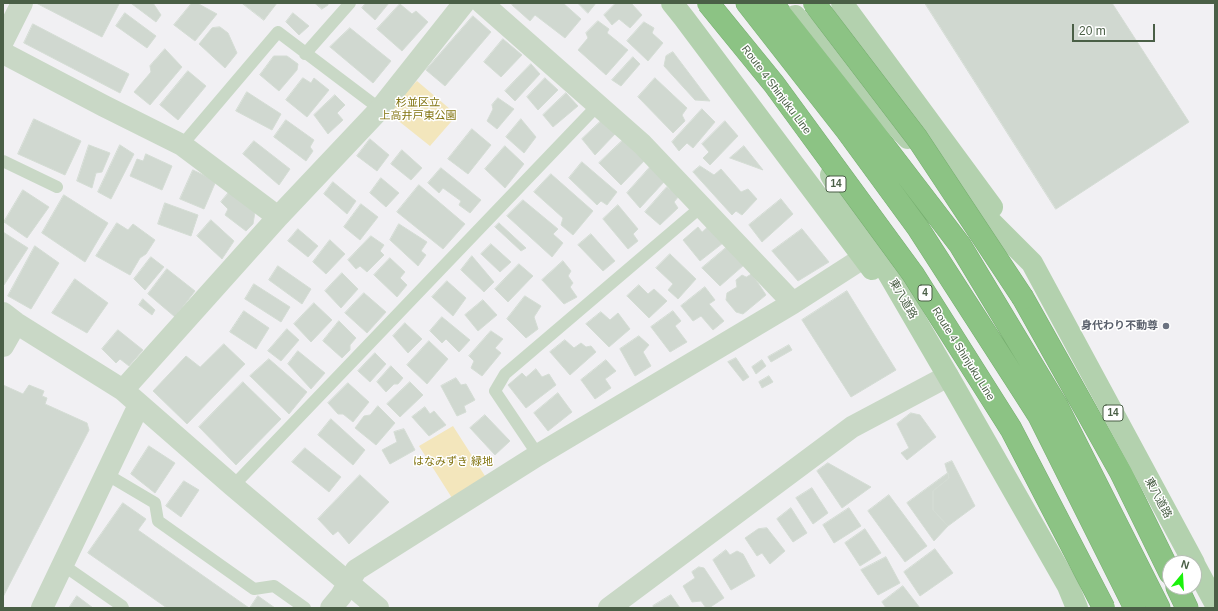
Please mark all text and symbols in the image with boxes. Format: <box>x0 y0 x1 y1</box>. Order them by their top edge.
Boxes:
scale bar <box>1074 16 1157 42</box>
text: 20 m <box>1079 24 1106 38</box>
street label: Route 4 Shinjuku Line <box>738 43 814 137</box>
park label: 杉並区立 上高井戸東公園 <box>380 96 456 122</box>
road number: 14 <box>826 176 846 192</box>
street label: 東八道路 <box>886 277 920 321</box>
road number: 4 <box>918 285 932 301</box>
street label: Route 4 Shinjuku Line <box>929 305 997 403</box>
place label: 身代わり不動尊 <box>1081 319 1158 333</box>
marker: 身代わり不動尊 <box>1161 321 1171 331</box>
road number: 14 <box>1103 405 1123 421</box>
park label: はなみずき 緑地 <box>413 455 493 469</box>
street label: 東八道路 <box>1142 475 1174 521</box>
north arrow <box>1162 555 1202 595</box>
text: N <box>1180 558 1191 571</box>

